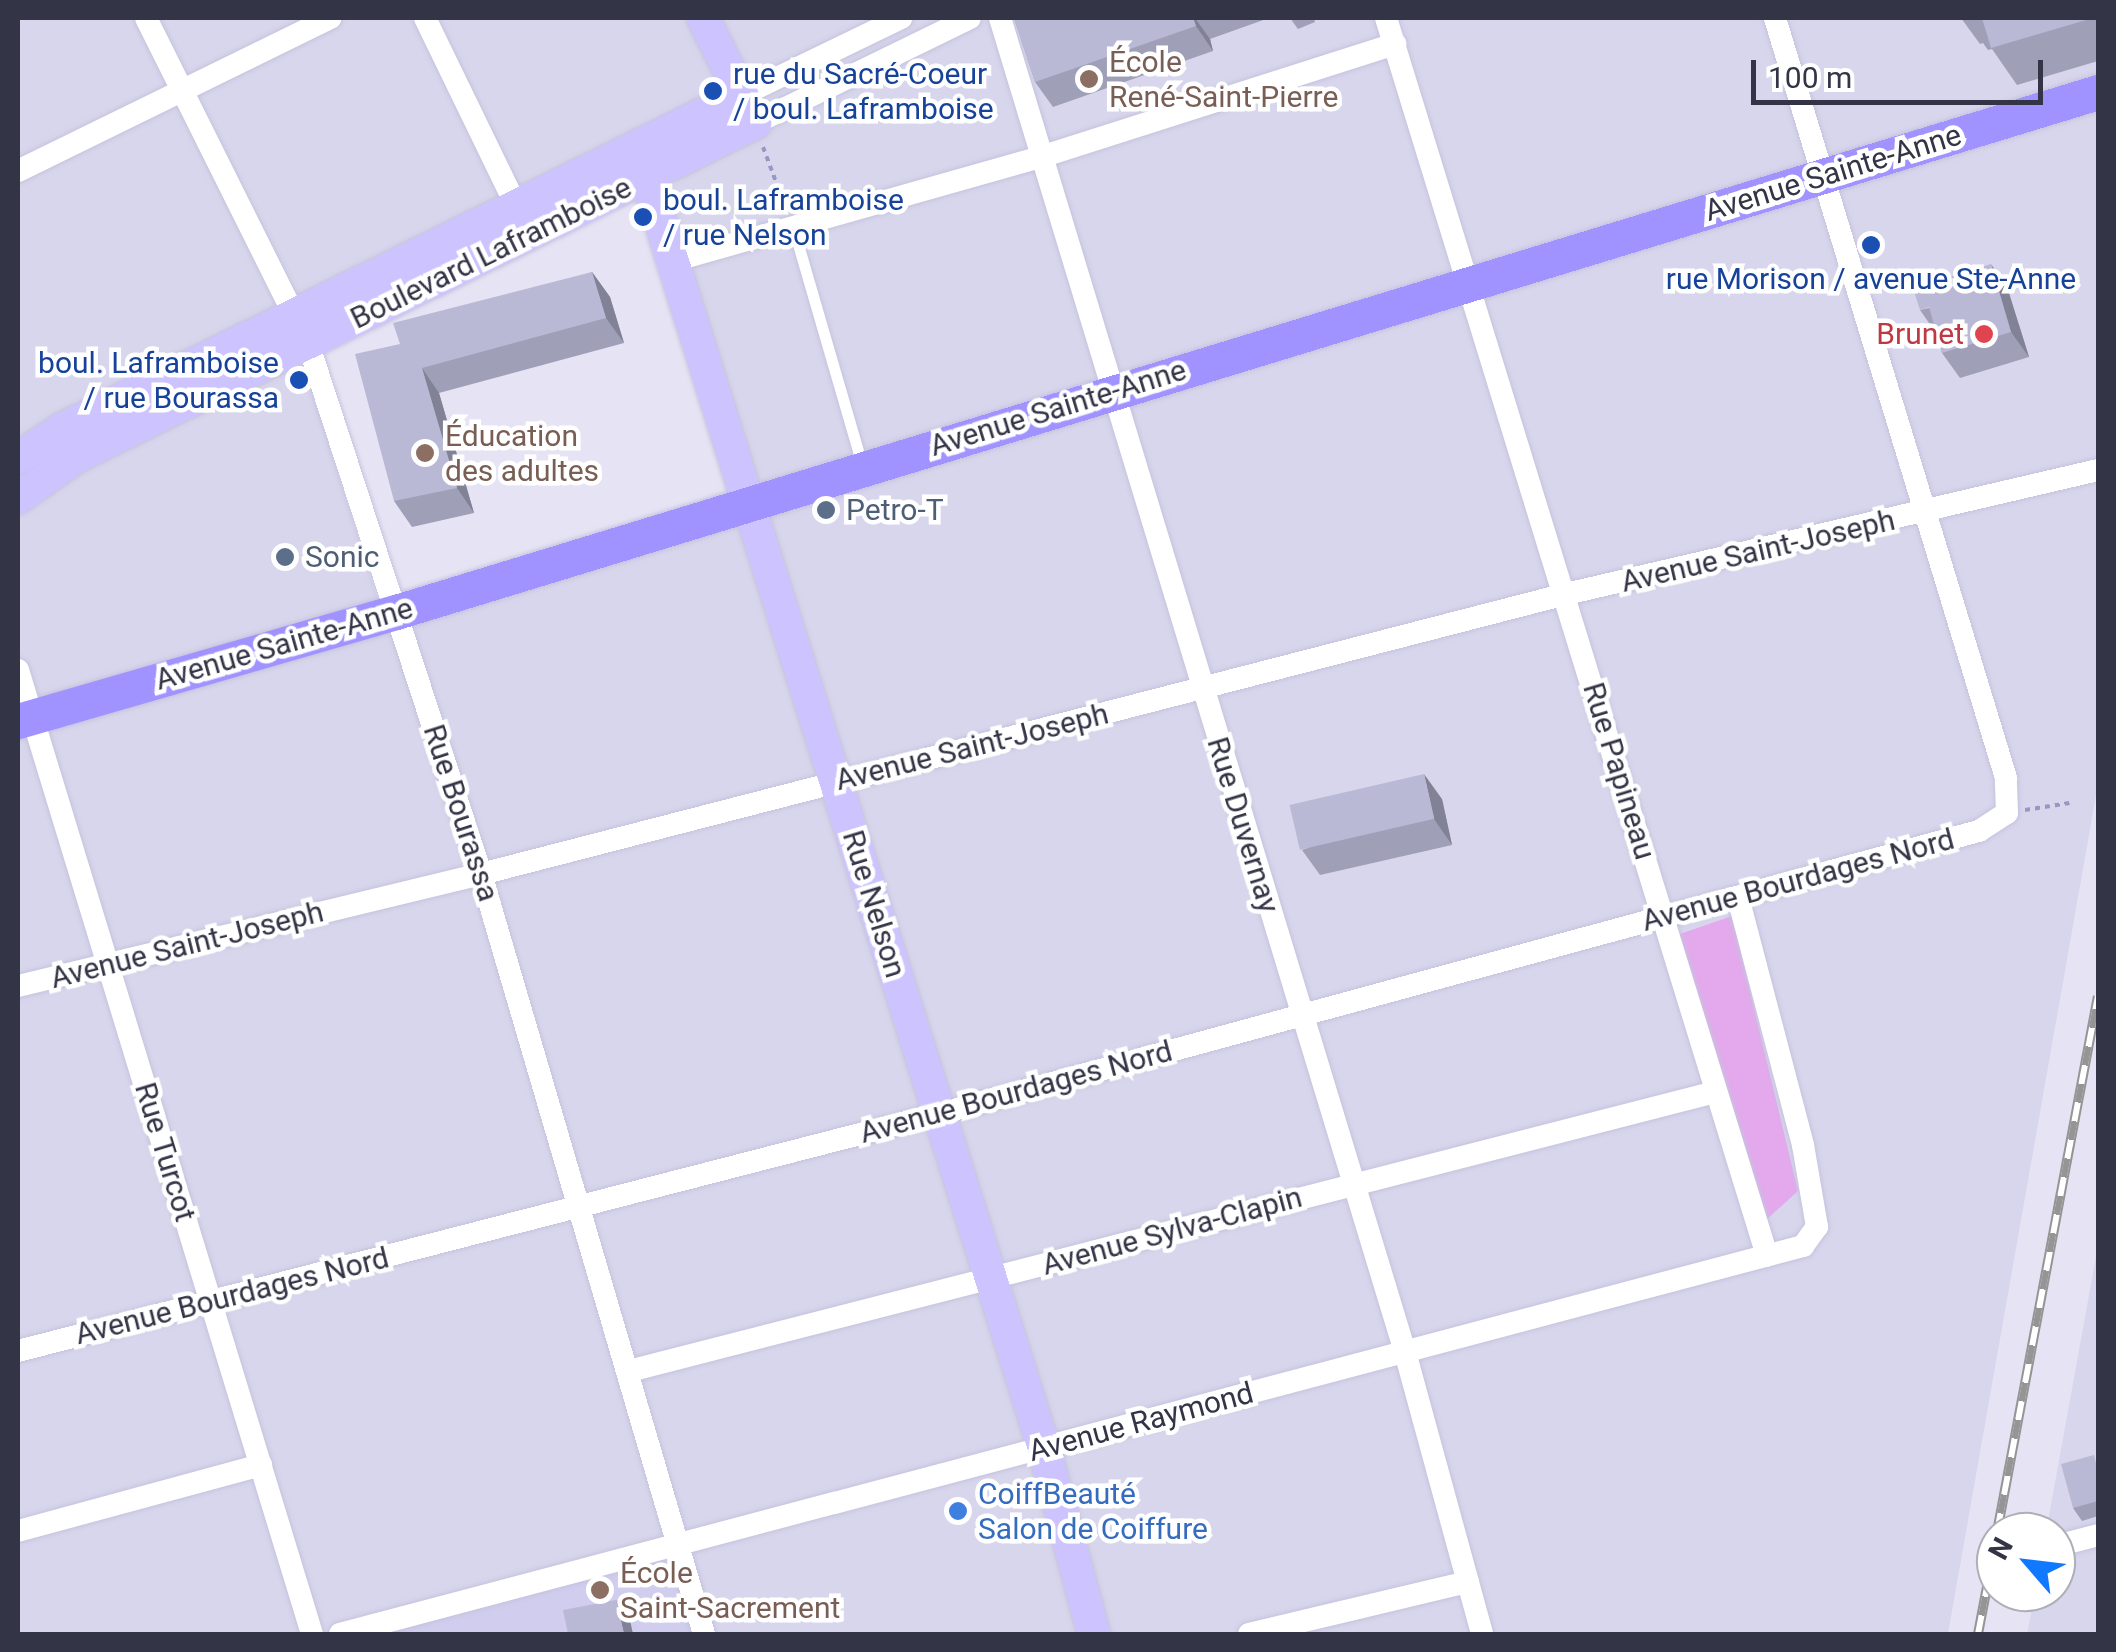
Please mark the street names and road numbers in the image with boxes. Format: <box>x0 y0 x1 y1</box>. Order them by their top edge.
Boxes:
street label: Avenue Sainte-Anne <box>1700 117 1966 229</box>
street label: Boulevard Laframboise <box>345 169 637 337</box>
street label: Avenue Sainte-Anne <box>925 352 1191 464</box>
street label: Avenue Saint-Joseph <box>1618 502 1898 600</box>
street label: Avenue Sainte-Anne <box>151 590 417 698</box>
street label: Rue Papineau <box>1575 678 1663 864</box>
street label: Avenue Saint-Joseph <box>832 696 1112 798</box>
street label: Rue Bourassa <box>415 720 507 906</box>
street label: Rue Duvernay <box>1199 733 1287 917</box>
street label: Avenue Bourdages Nord <box>1638 821 1958 939</box>
street label: Rue Nelson <box>835 826 913 982</box>
street label: Avenue Saint-Joseph <box>47 894 327 996</box>
street label: Avenue Bourdages Nord <box>856 1033 1176 1151</box>
street label: Rue Turcot <box>127 1078 203 1226</box>
street label: Avenue Sylva-Clapin <box>1038 1179 1306 1283</box>
street label: Avenue Bourdages Nord <box>71 1240 393 1352</box>
street label: Avenue Raymond <box>1025 1375 1257 1469</box>

